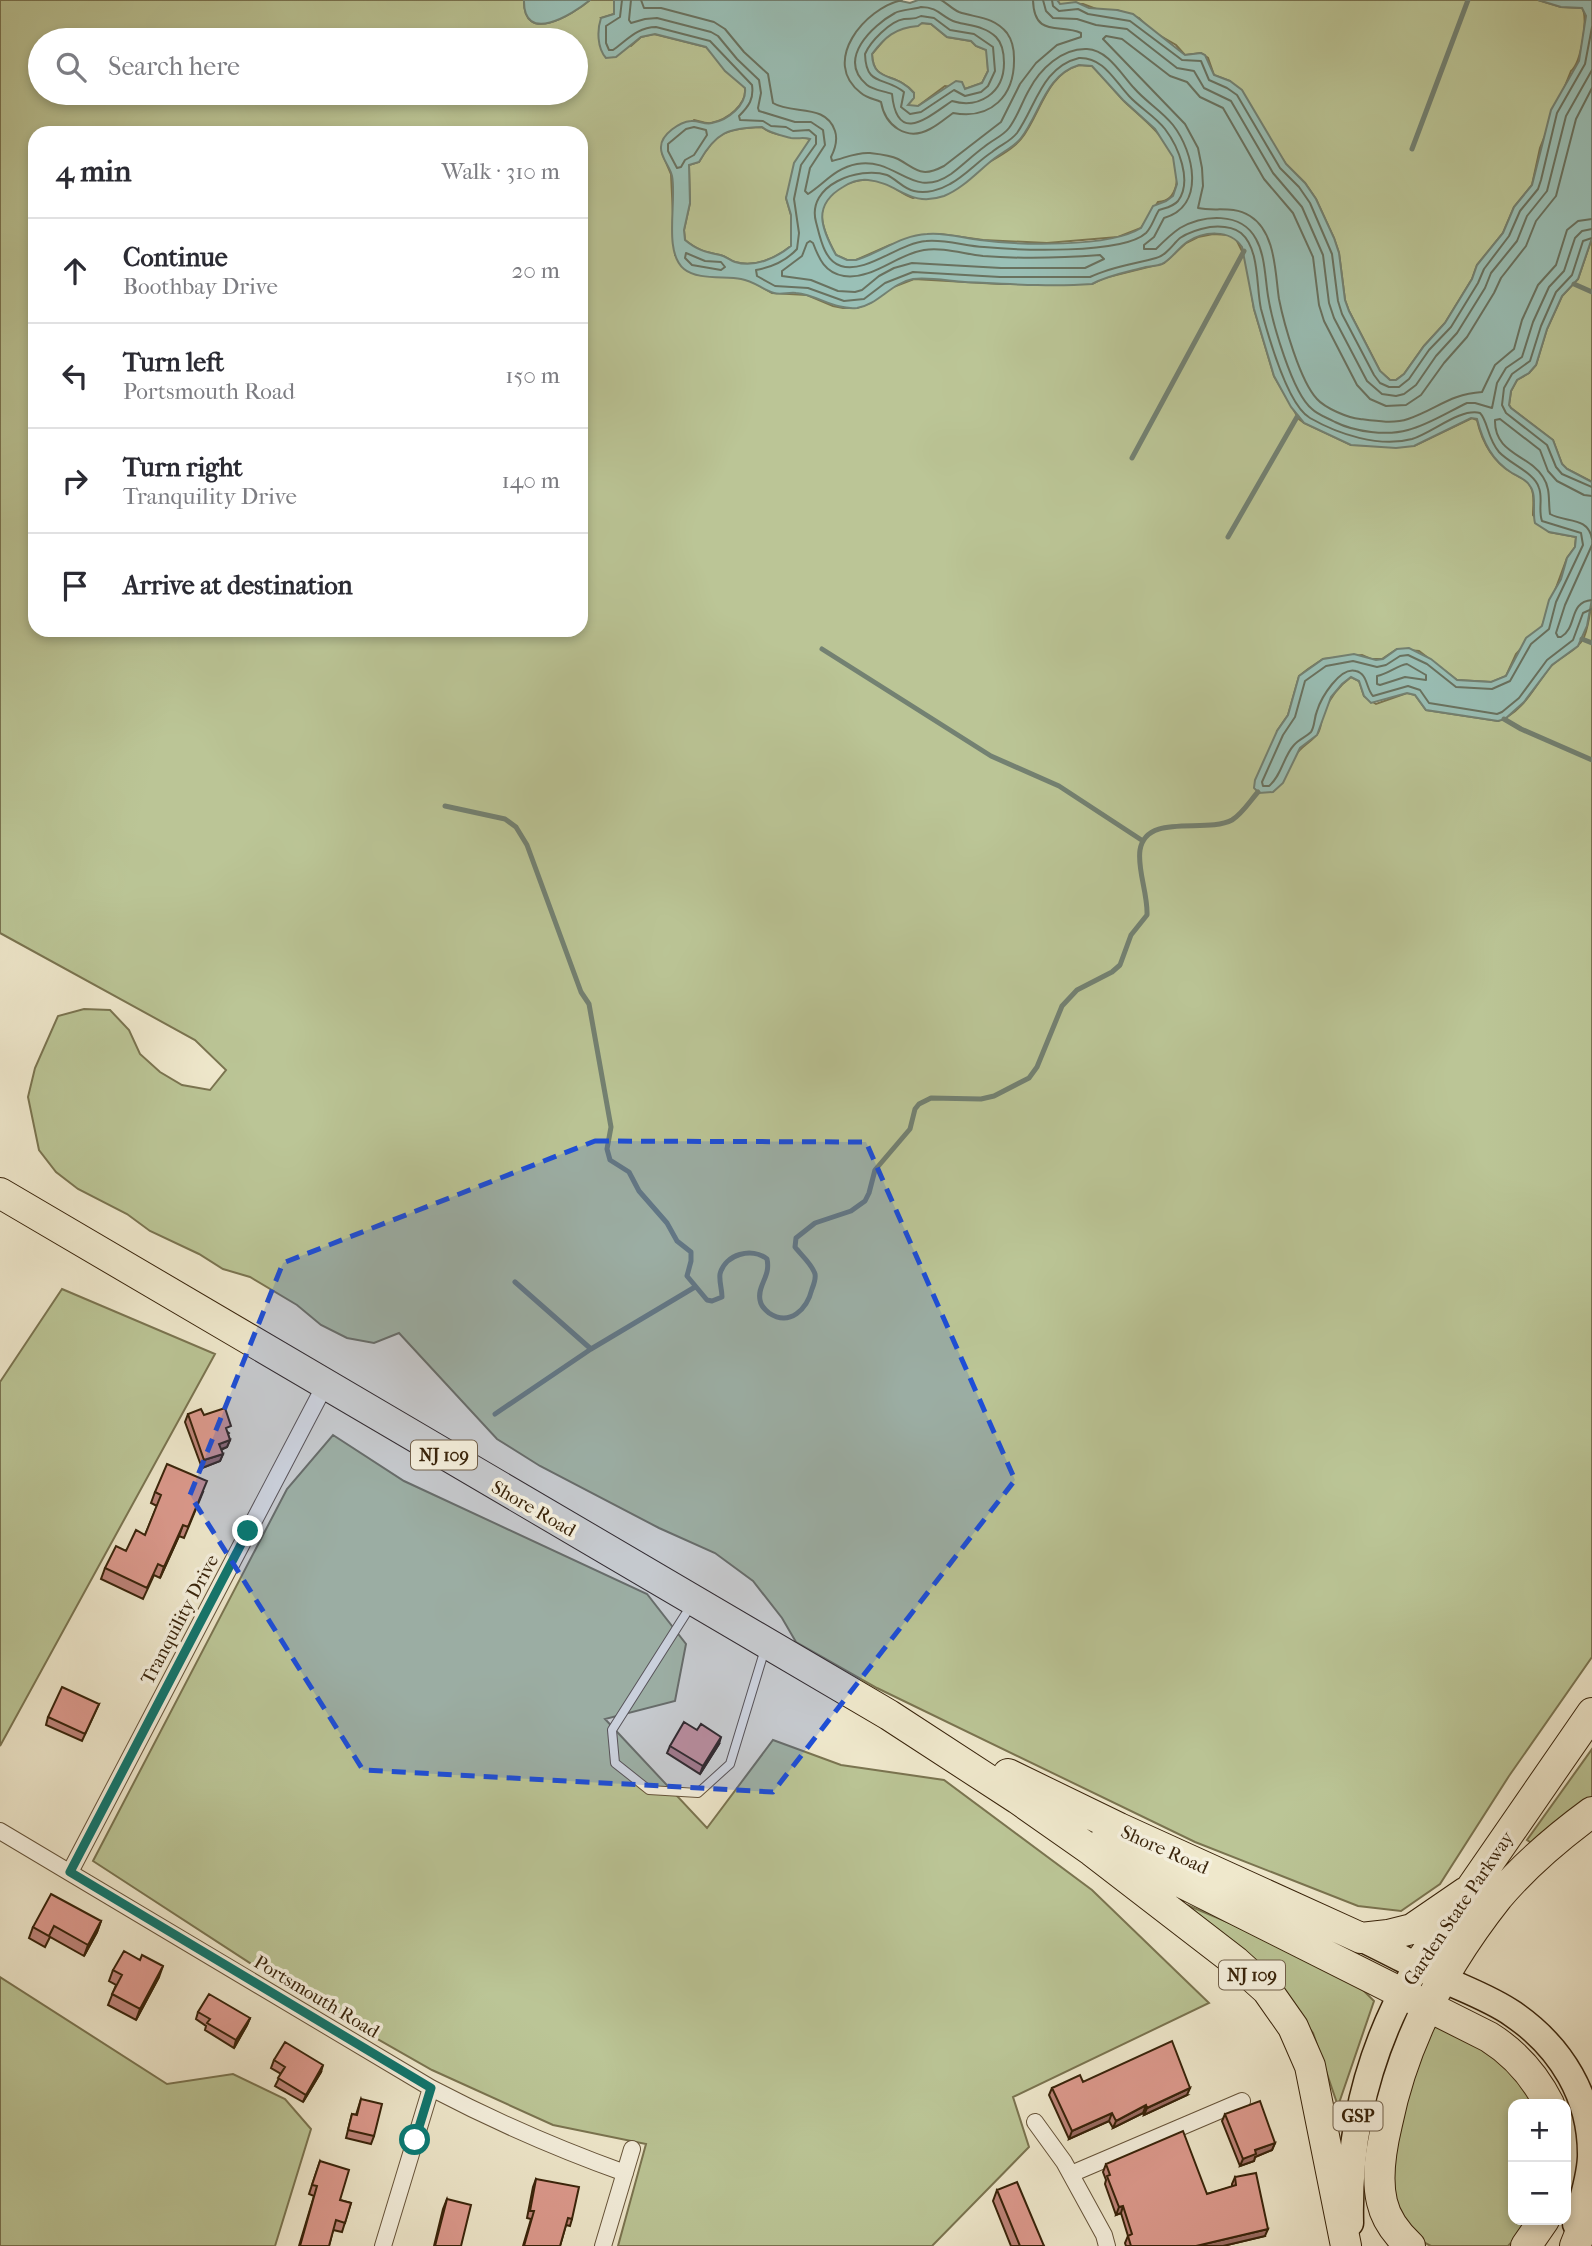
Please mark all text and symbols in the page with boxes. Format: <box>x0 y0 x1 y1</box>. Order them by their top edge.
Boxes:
search box <box>28 28 588 105</box>
icon: search <box>52 48 90 86</box>
text: Search here <box>108 51 240 82</box>
text: 4 min <box>56 154 131 189</box>
text: Walk · 310 m <box>441 158 560 185</box>
text: Continue <box>123 242 228 273</box>
icon: ahead <box>56 252 94 290</box>
text: 20 m <box>511 257 560 284</box>
text: Boothbay Drive <box>123 273 278 300</box>
text: Turn left <box>123 347 224 378</box>
icon: left <box>56 357 94 395</box>
text: 150 m <box>505 362 560 389</box>
text: Portsmouth Road <box>123 378 295 405</box>
text: Turn right <box>123 452 243 483</box>
icon: right <box>56 462 94 500</box>
text: 140 m <box>501 467 560 494</box>
text: Tranquility Drive <box>123 483 297 510</box>
icon: arrive <box>56 567 94 605</box>
text: Arrive at destination <box>123 570 353 601</box>
road number: NJ 109 <box>411 1440 477 1470</box>
street label: Shore Road <box>487 1476 580 1542</box>
route end <box>232 1515 263 1546</box>
street label: Tranquility Drive <box>136 1551 223 1688</box>
street label: Shore Road <box>1117 1821 1212 1879</box>
street label: Garden State Parkway <box>1399 1827 1519 1990</box>
street label: Portsmouth Road <box>250 1951 384 2043</box>
road number: NJ 109 <box>1219 1961 1285 1990</box>
map controls <box>1508 2099 1571 2225</box>
button: + <box>1508 2099 1571 2162</box>
road number: GSP <box>1334 2102 1382 2130</box>
route start <box>399 2124 430 2155</box>
button: − <box>1508 2162 1571 2225</box>

